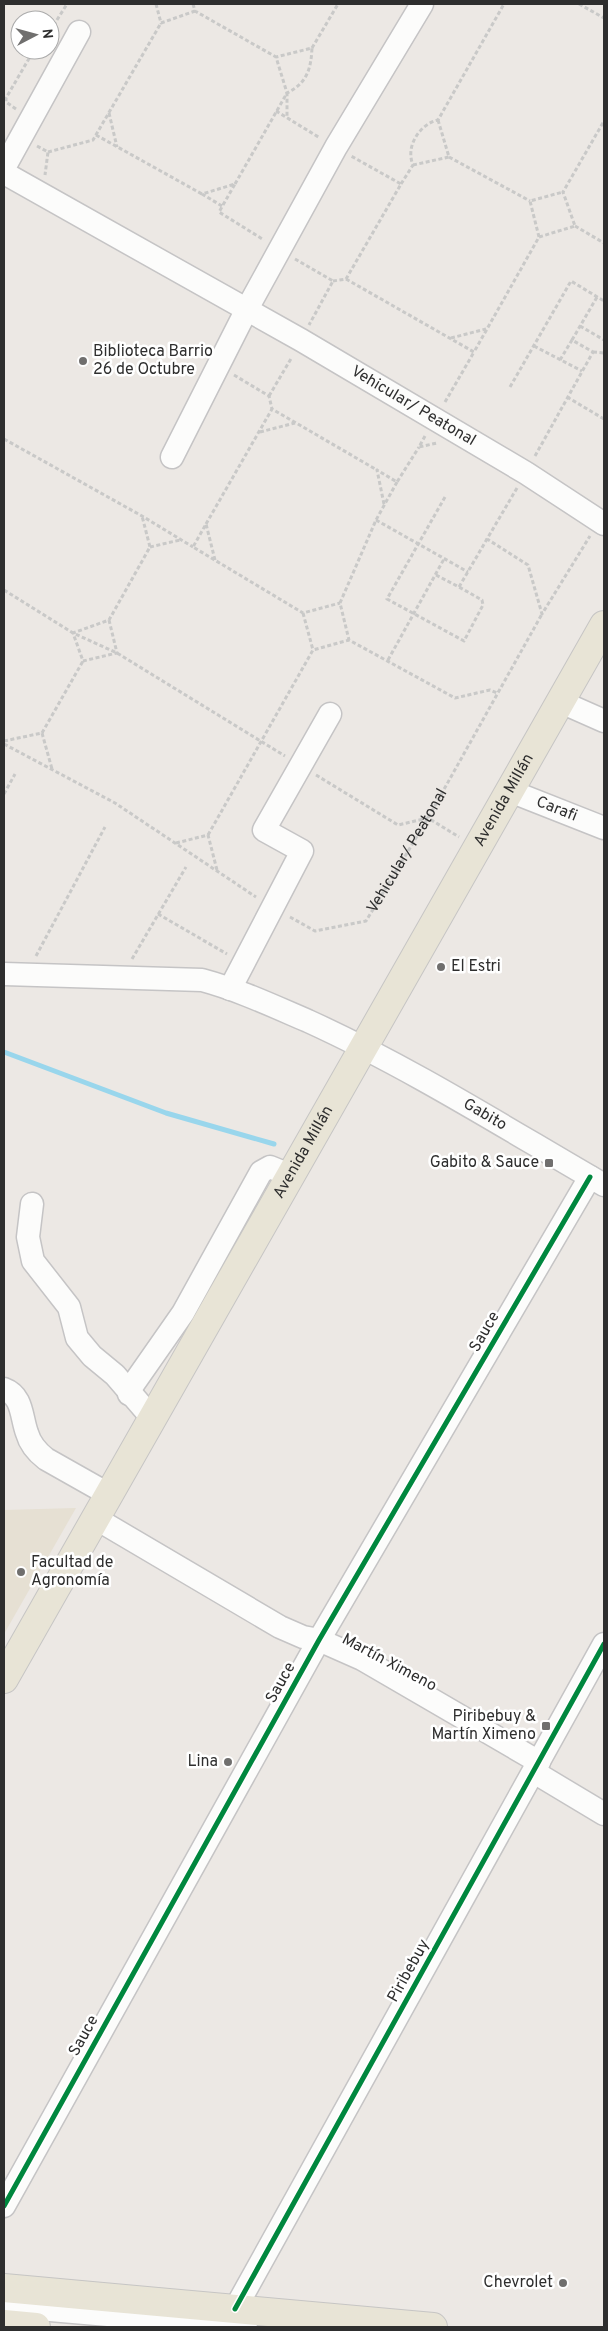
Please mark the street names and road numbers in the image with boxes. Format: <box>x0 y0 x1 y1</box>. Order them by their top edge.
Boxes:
street label: Vehicular/ Peatonal <box>347 362 479 451</box>
street label: Avenida Millán <box>470 750 539 851</box>
street label: Vehicular/ Peatonal <box>363 785 452 917</box>
street label: Carafi <box>533 792 580 826</box>
street label: Gabito <box>459 1094 510 1136</box>
street label: Avenida Millán <box>269 1102 338 1203</box>
street label: Sauce <box>465 1308 505 1356</box>
street label: Martín Ximeno <box>338 1630 440 1696</box>
street label: Sauce <box>262 1659 300 1707</box>
street label: Piribebuy <box>384 1936 434 2006</box>
street label: Sauce <box>65 2012 103 2060</box>

